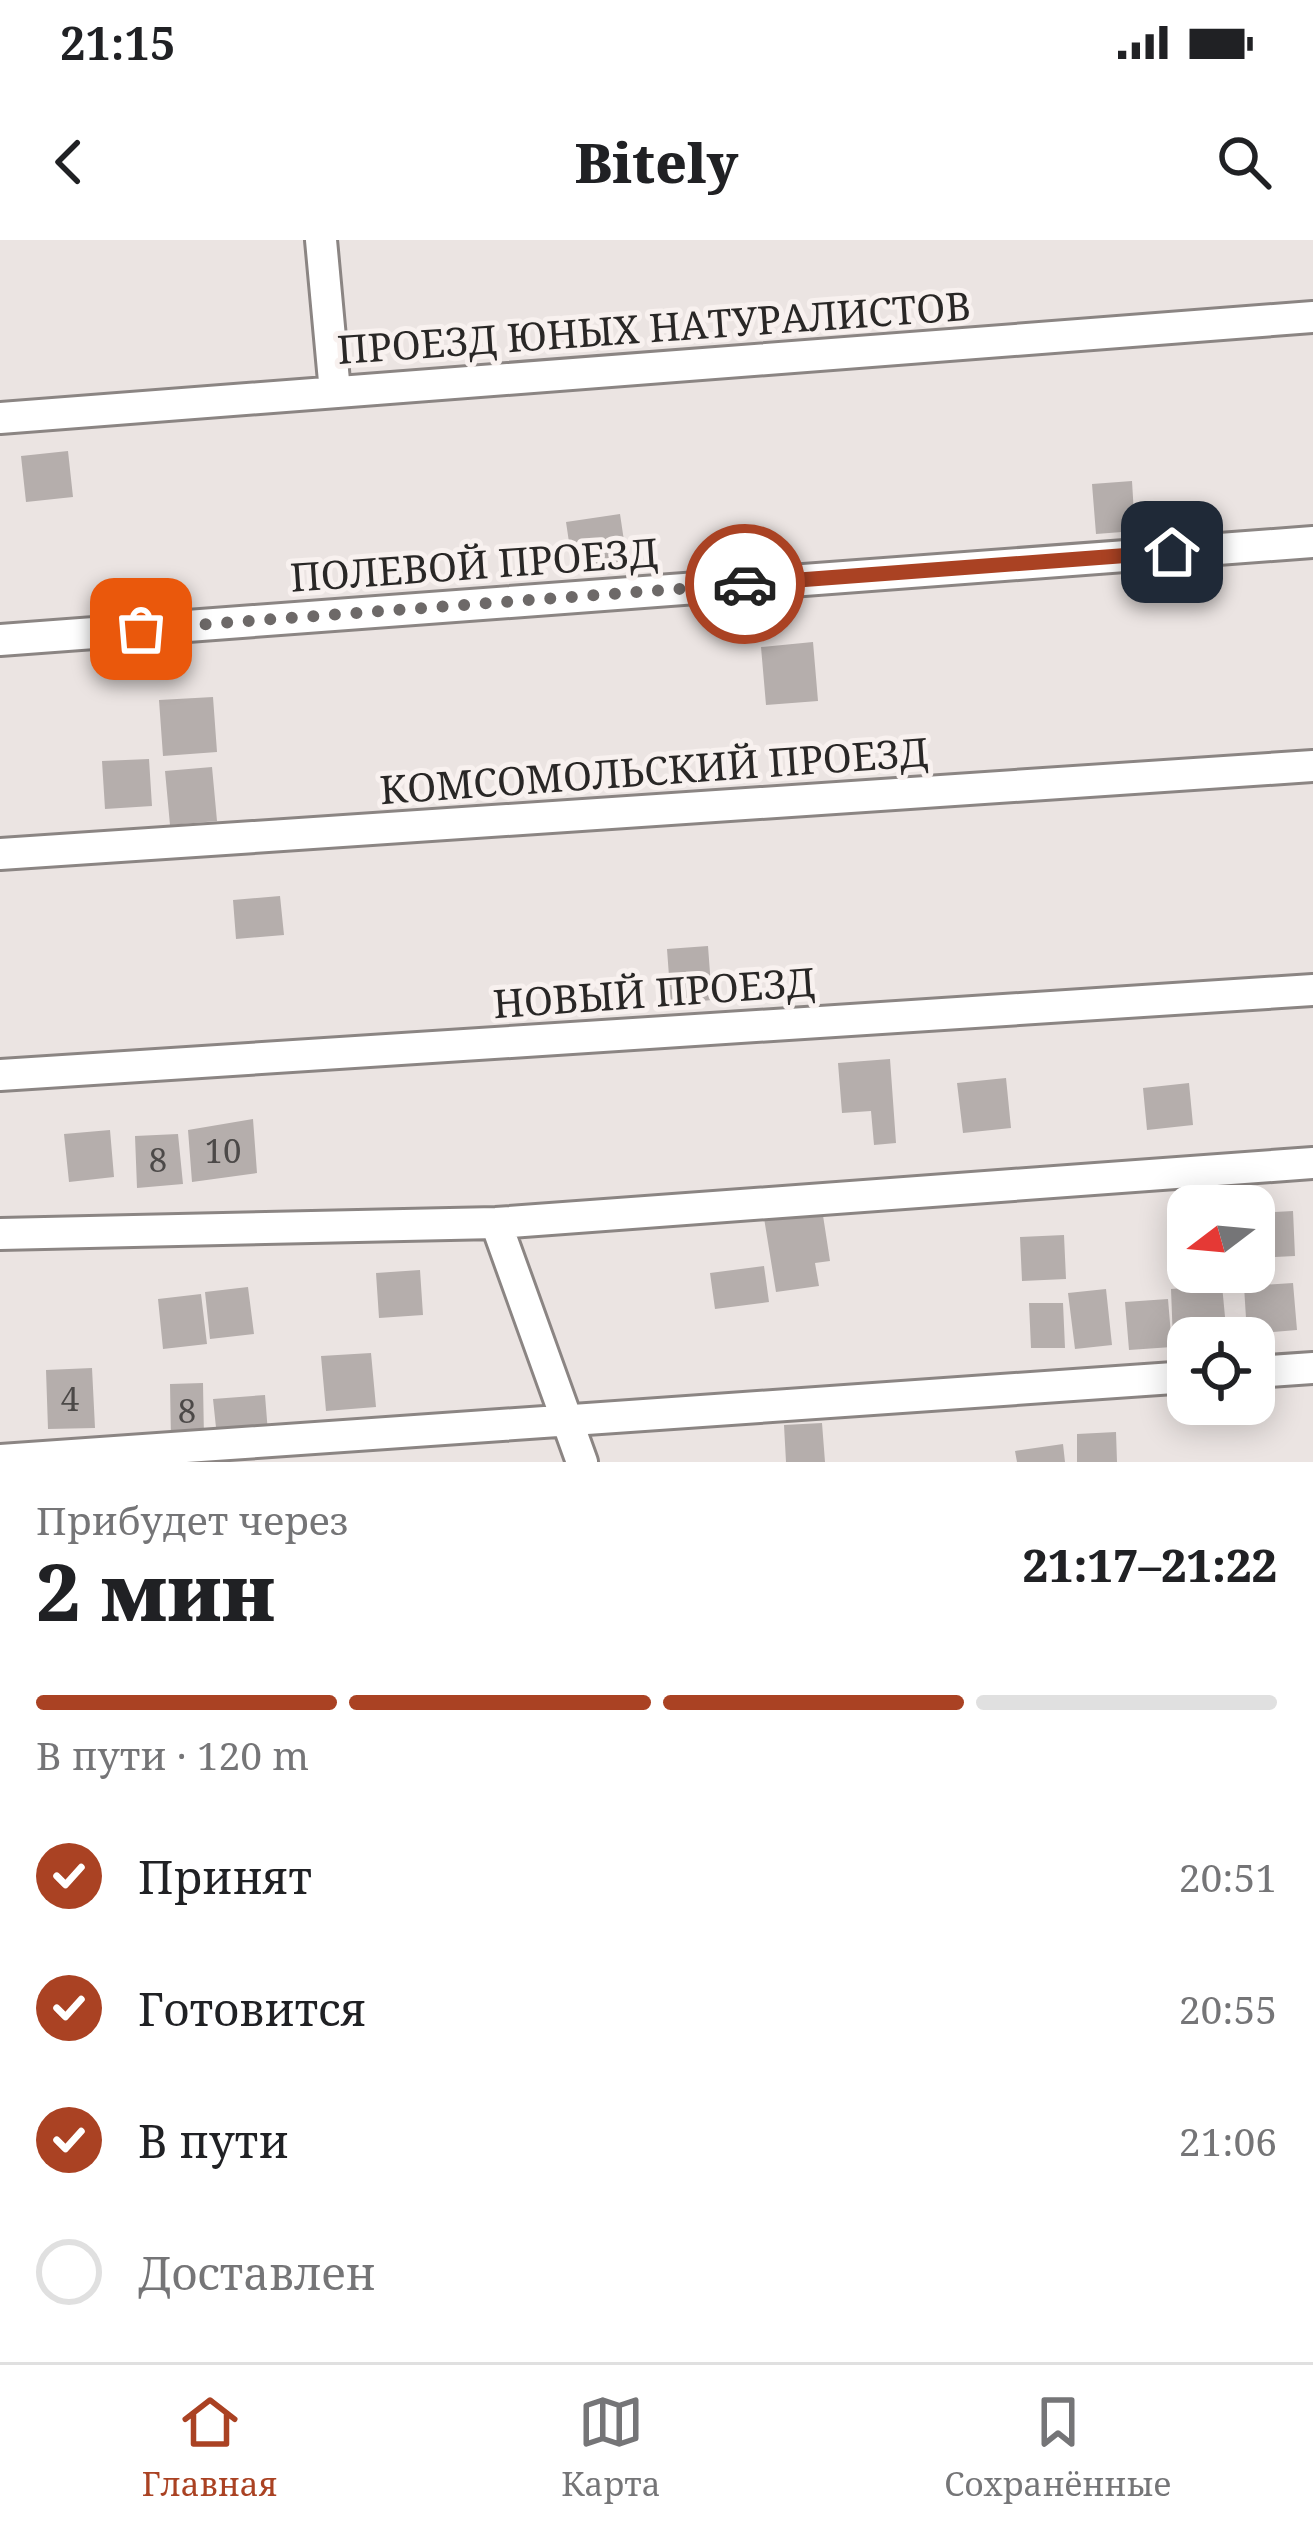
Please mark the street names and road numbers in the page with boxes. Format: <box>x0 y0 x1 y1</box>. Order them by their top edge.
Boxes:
street label: ПРОЕЗД ЮНЫХ НАТУРАЛИСТОВ <box>335 278 972 375</box>
street label: ПОЛЕВОЙ ПРОЕЗД <box>288 524 660 603</box>
street label: КОМСОМОЛЬСКИЙ ПРОЕЗД <box>378 724 930 815</box>
street label: НОВЫЙ ПРОЕЗД <box>491 954 817 1029</box>

